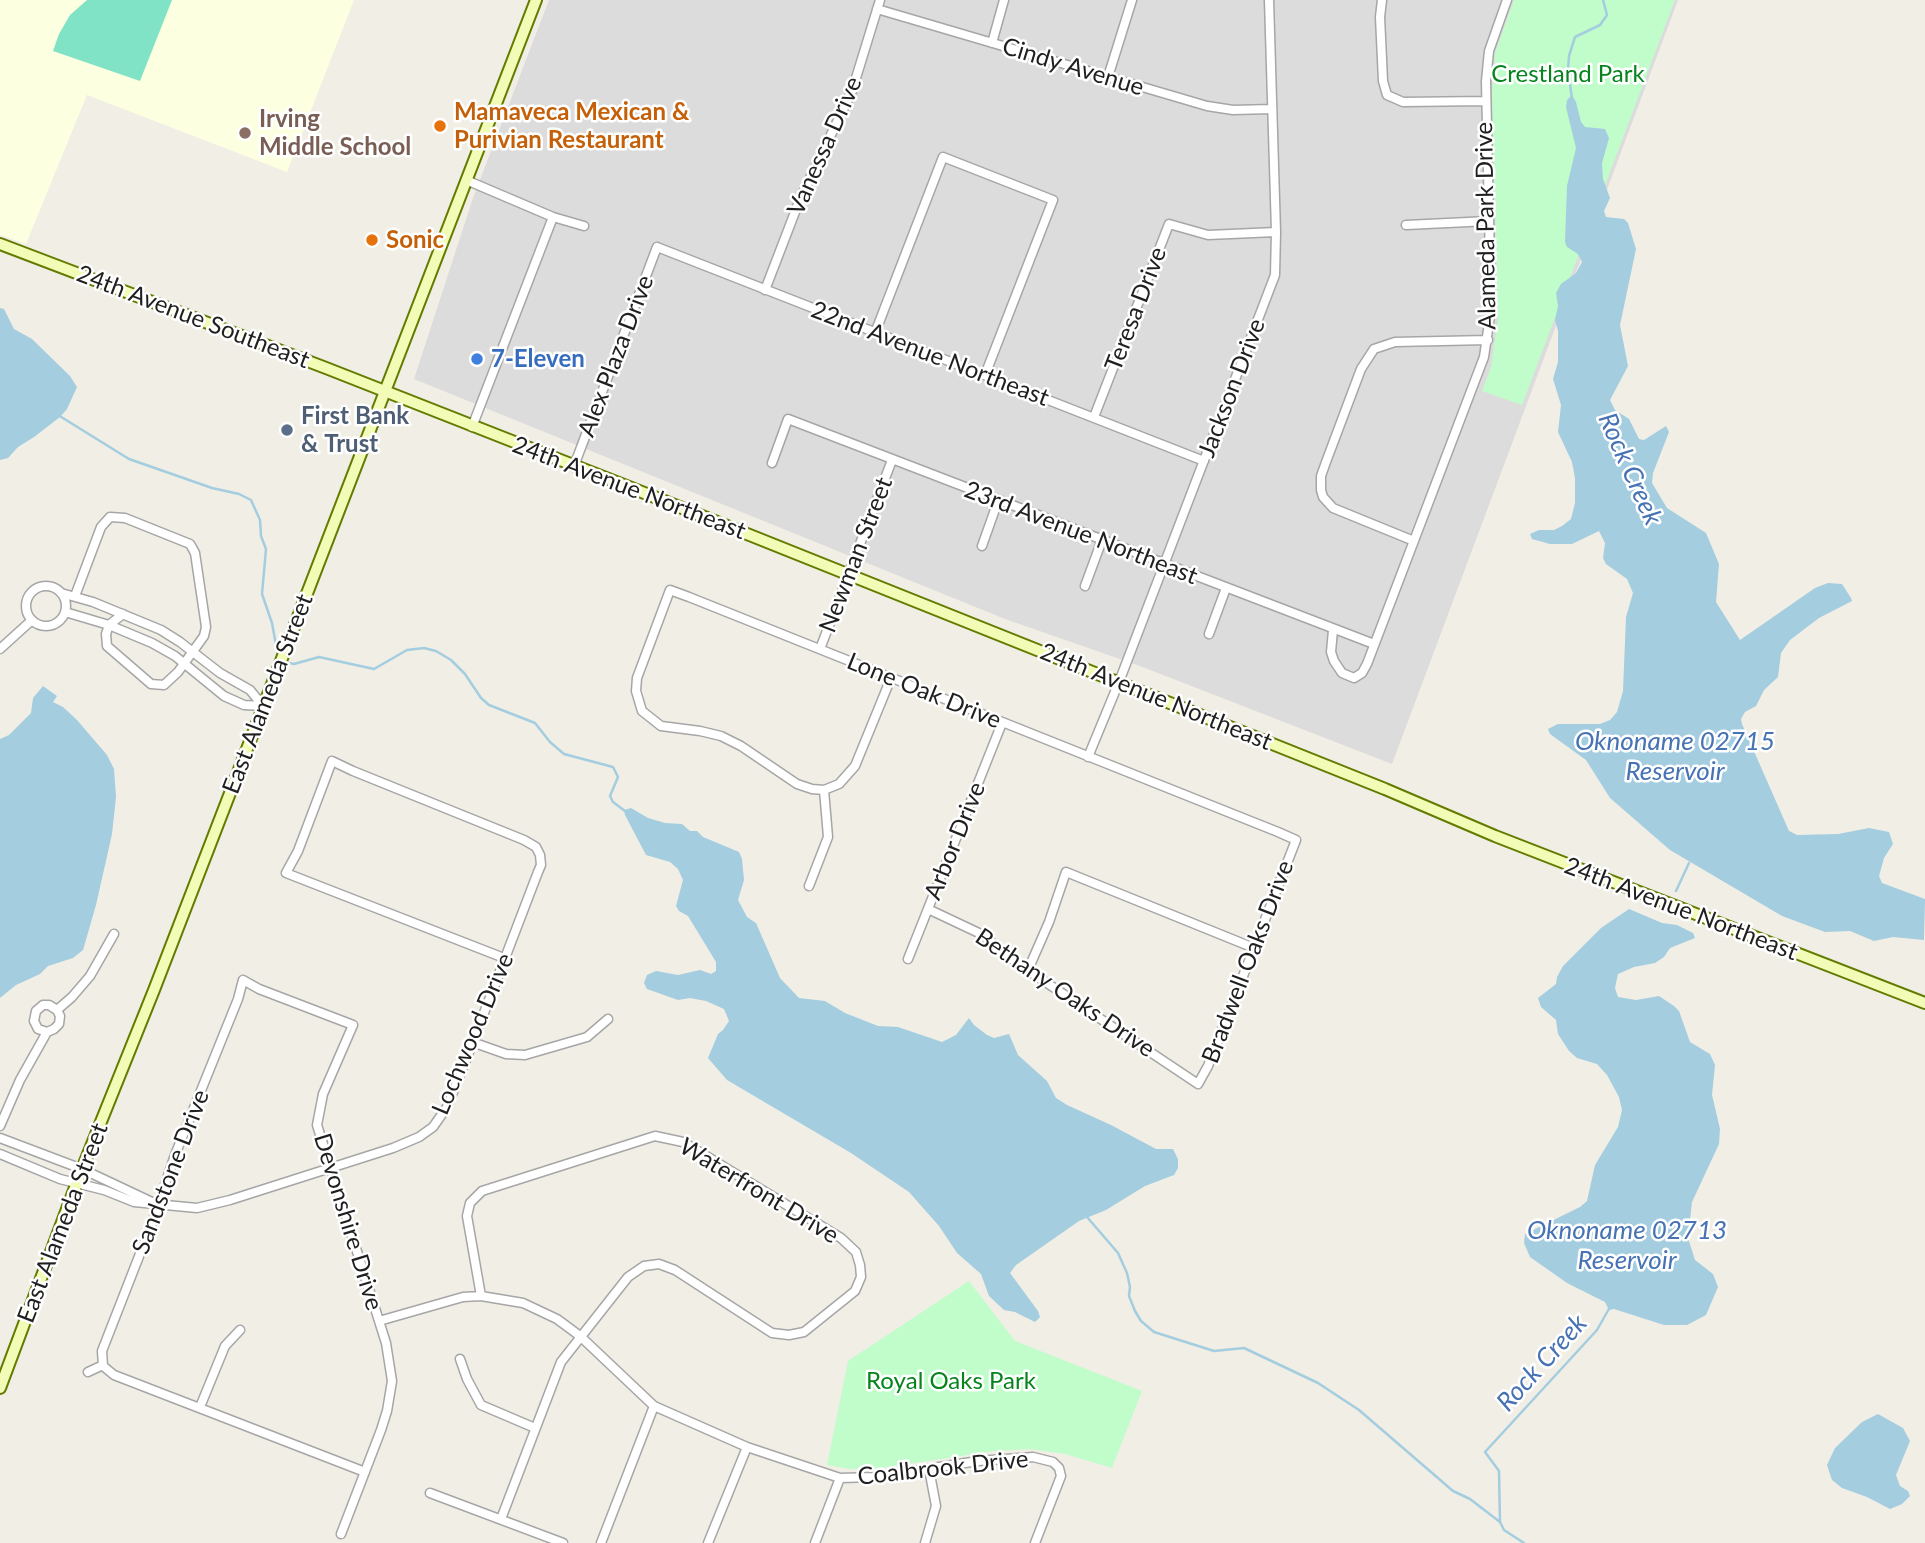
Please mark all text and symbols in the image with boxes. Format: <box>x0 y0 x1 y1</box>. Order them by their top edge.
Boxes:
street label: Cindy Avenue <box>999 32 1147 102</box>
park label: Crestland Park <box>1491 60 1645 88</box>
street label: Vanessa Drive <box>782 72 868 220</box>
place label: Mamaveca Mexican & Purivian Restaurant <box>454 98 689 154</box>
place label: Irving Middle School <box>259 105 411 161</box>
marker: Mamaveca Mexican & Purivian Restaurant <box>432 118 448 134</box>
street label: Alameda Park Drive <box>1470 122 1502 330</box>
marker: Irving Middle School <box>237 125 253 141</box>
place label: Sonic <box>386 226 444 254</box>
marker: Sonic <box>364 232 380 248</box>
street label: Teresa Drive <box>1099 243 1173 375</box>
street label: 24th Avenue Southeast <box>72 259 314 375</box>
street label: Alex Plaza Drive <box>572 271 660 441</box>
street label: 22nd Avenue Northeast <box>807 295 1053 413</box>
street label: Jackson Drive <box>1192 315 1272 461</box>
place label: 7-Eleven <box>491 345 585 373</box>
marker: 7-Eleven <box>469 351 485 367</box>
place label: First Bank & Trust <box>301 402 409 458</box>
water label: Rock Creek <box>1591 408 1669 530</box>
marker: First Bank & Trust <box>279 422 295 438</box>
street label: 24th Avenue Northeast <box>508 430 750 546</box>
street label: Newman Street <box>813 473 899 637</box>
street label: 23rd Avenue Northeast <box>960 475 1202 591</box>
street label: East Alameda Street <box>217 590 319 798</box>
street label: 24th Avenue Northeast <box>1036 637 1276 757</box>
street label: Lone Oak Drive <box>843 647 1005 735</box>
water label: Oknoname 02715 Reservoir <box>1575 726 1775 788</box>
street label: Arbor Drive <box>918 778 992 904</box>
street label: 24th Avenue Northeast <box>1560 851 1802 967</box>
street label: Bradwell Oaks Drive <box>1196 857 1300 1067</box>
street label: Bethany Oaks Drive <box>970 922 1160 1064</box>
street label: Lochwood Drive <box>426 949 520 1119</box>
street label: Sandstone Drive <box>126 1086 216 1258</box>
street label: East Alameda Street <box>12 1119 114 1327</box>
street label: Devonshire Drive <box>307 1130 389 1314</box>
street label: Waterfront Drive <box>674 1132 844 1250</box>
water label: Oknoname 02713 Reservoir <box>1527 1215 1727 1276</box>
water label: Rock Creek <box>1490 1308 1594 1418</box>
park label: Royal Oaks Park <box>866 1367 1036 1395</box>
street label: Coalbrook Drive <box>856 1445 1030 1491</box>

